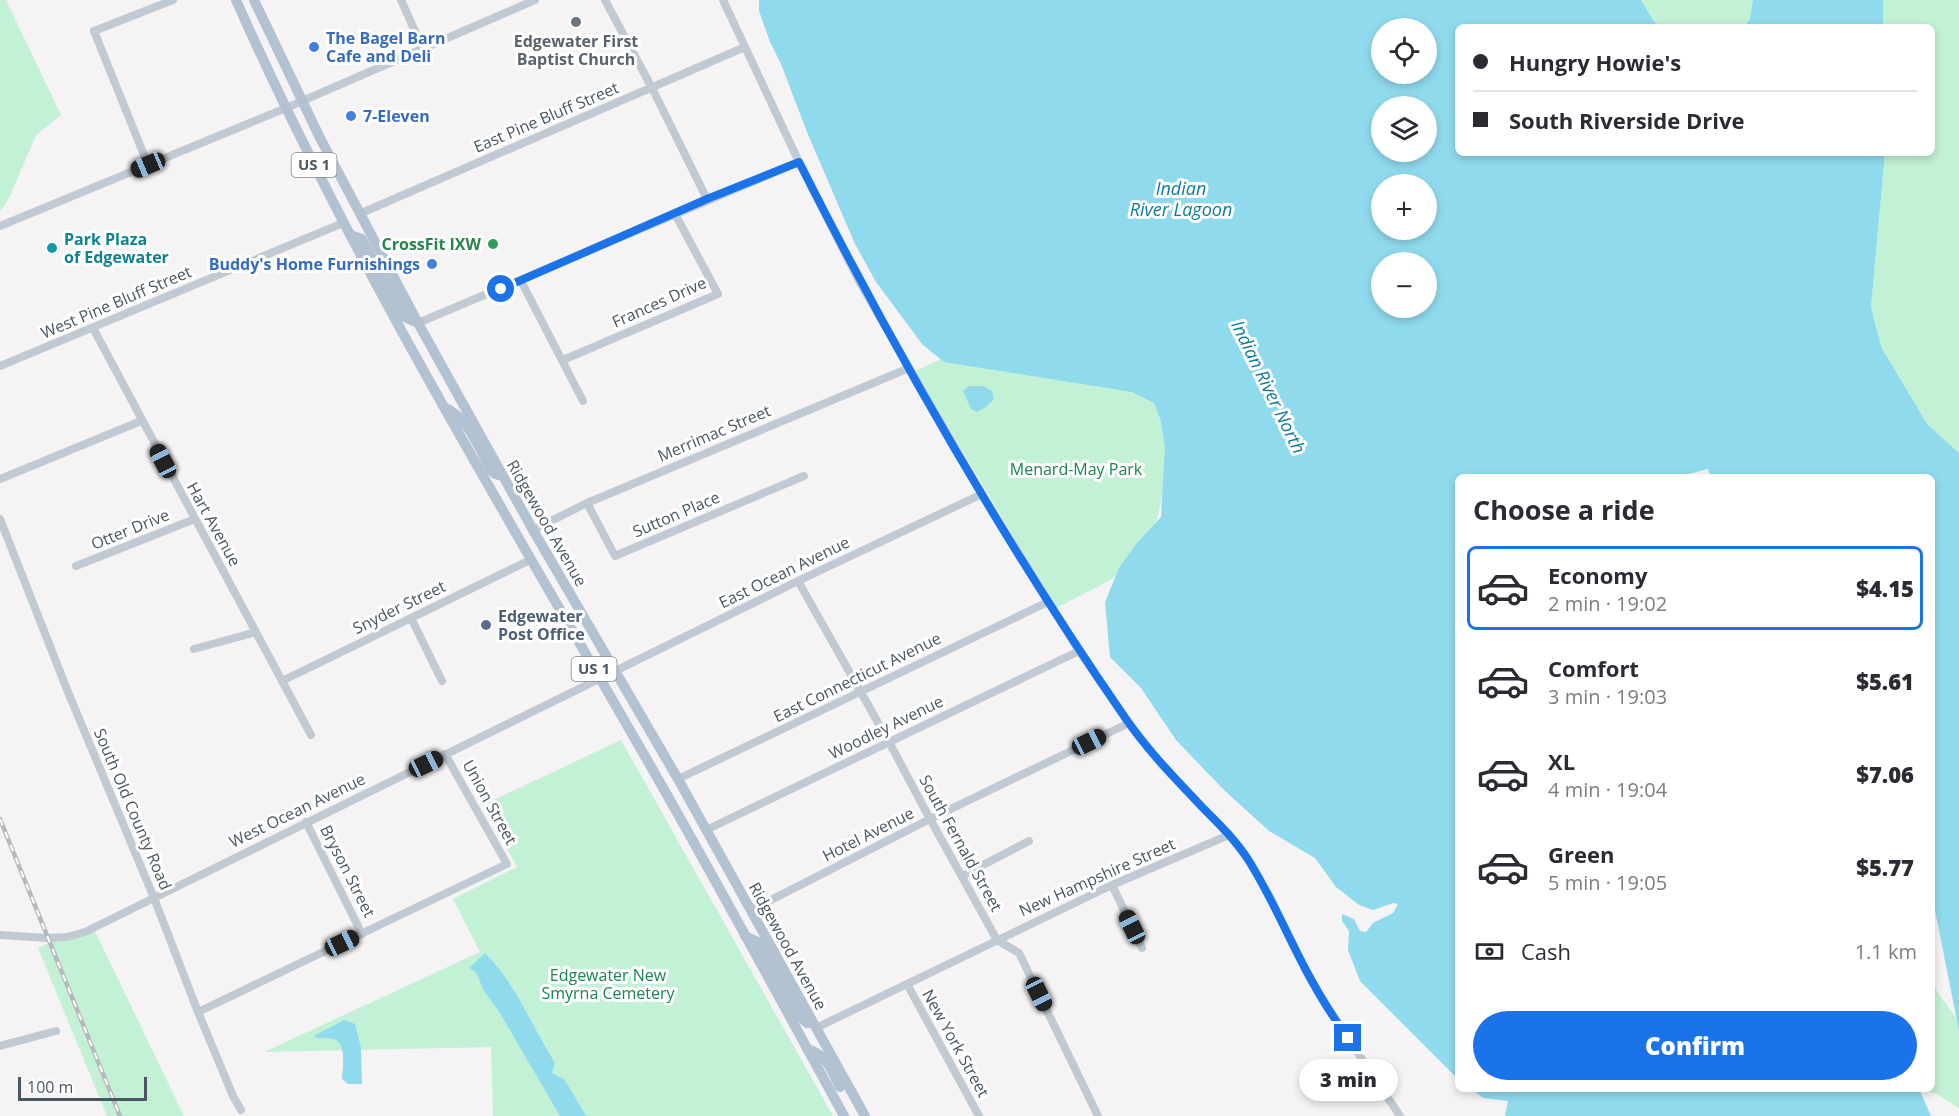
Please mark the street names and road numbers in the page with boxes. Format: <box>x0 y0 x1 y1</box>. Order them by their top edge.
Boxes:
street label: East Pine Bluff Street <box>470 76 622 158</box>
road number: US 1 <box>292 153 336 177</box>
street label: West Pine Bluff Street <box>37 260 195 344</box>
street label: Frances Drive <box>608 271 710 333</box>
street label: Merrimac Street <box>654 399 774 467</box>
street label: Ridgewood Avenue <box>502 456 592 590</box>
street label: Hart Avenue <box>182 478 246 570</box>
street label: Sutton Place <box>629 486 723 542</box>
street label: Otter Drive <box>88 503 172 555</box>
street label: East Ocean Avenue <box>715 531 853 613</box>
street label: Snyder Street <box>349 575 449 639</box>
street label: East Connecticut Avenue <box>769 627 945 727</box>
road number: US 1 <box>572 657 616 681</box>
street label: Woodley Avenue <box>825 690 947 764</box>
street label: South Old County Road <box>89 725 177 893</box>
street label: Union Street <box>458 756 523 849</box>
street label: West Ocean Avenue <box>225 767 369 853</box>
street label: South Fernald Street <box>914 771 1008 916</box>
street label: Hotel Avenue <box>818 801 918 867</box>
street label: Bryson Street <box>315 821 381 921</box>
street label: New Hampshire Street <box>1015 833 1179 921</box>
street label: Ridgewood Avenue <box>744 878 832 1014</box>
street label: New York Street <box>917 985 995 1101</box>

